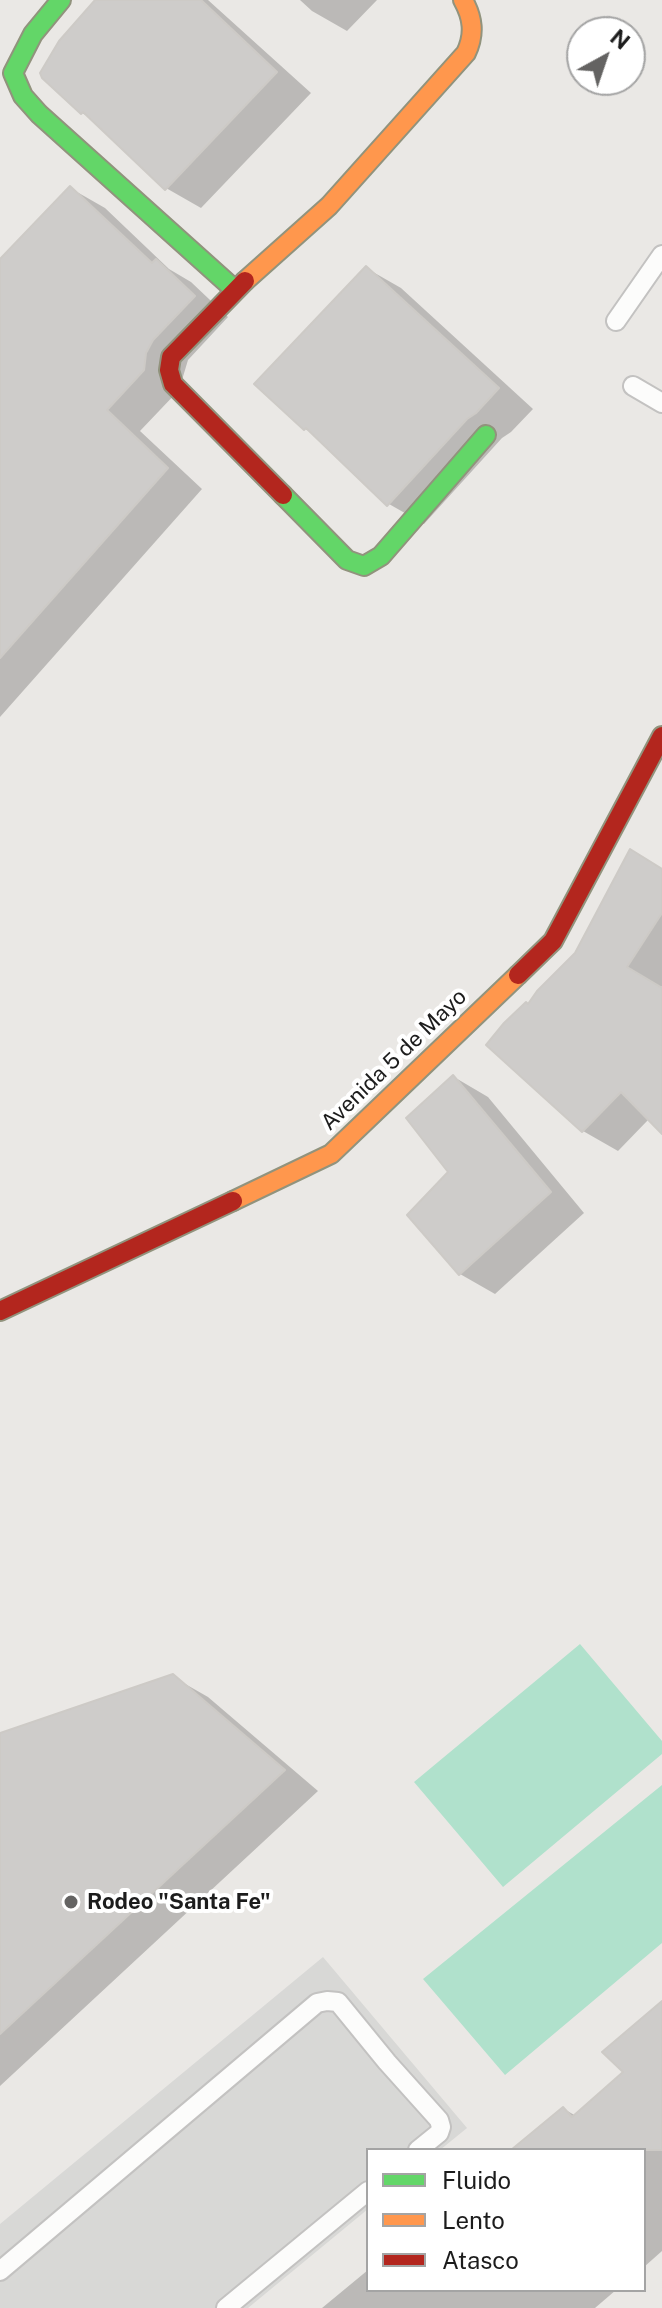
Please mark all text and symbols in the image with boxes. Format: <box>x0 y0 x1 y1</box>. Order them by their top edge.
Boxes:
north arrow <box>566 16 646 96</box>
text: N <box>605 24 635 55</box>
street label: Avenida 5 de Mayo <box>316 984 472 1136</box>
place label: Rodeo "Santa Fe" <box>87 1889 270 1915</box>
marker: Rodeo "Santa Fe" <box>62 1893 80 1911</box>
legend <box>366 2148 646 2292</box>
text: Fluido <box>442 2166 511 2194</box>
text: Lento <box>442 2206 505 2234</box>
text: Atasco <box>442 2246 519 2274</box>

